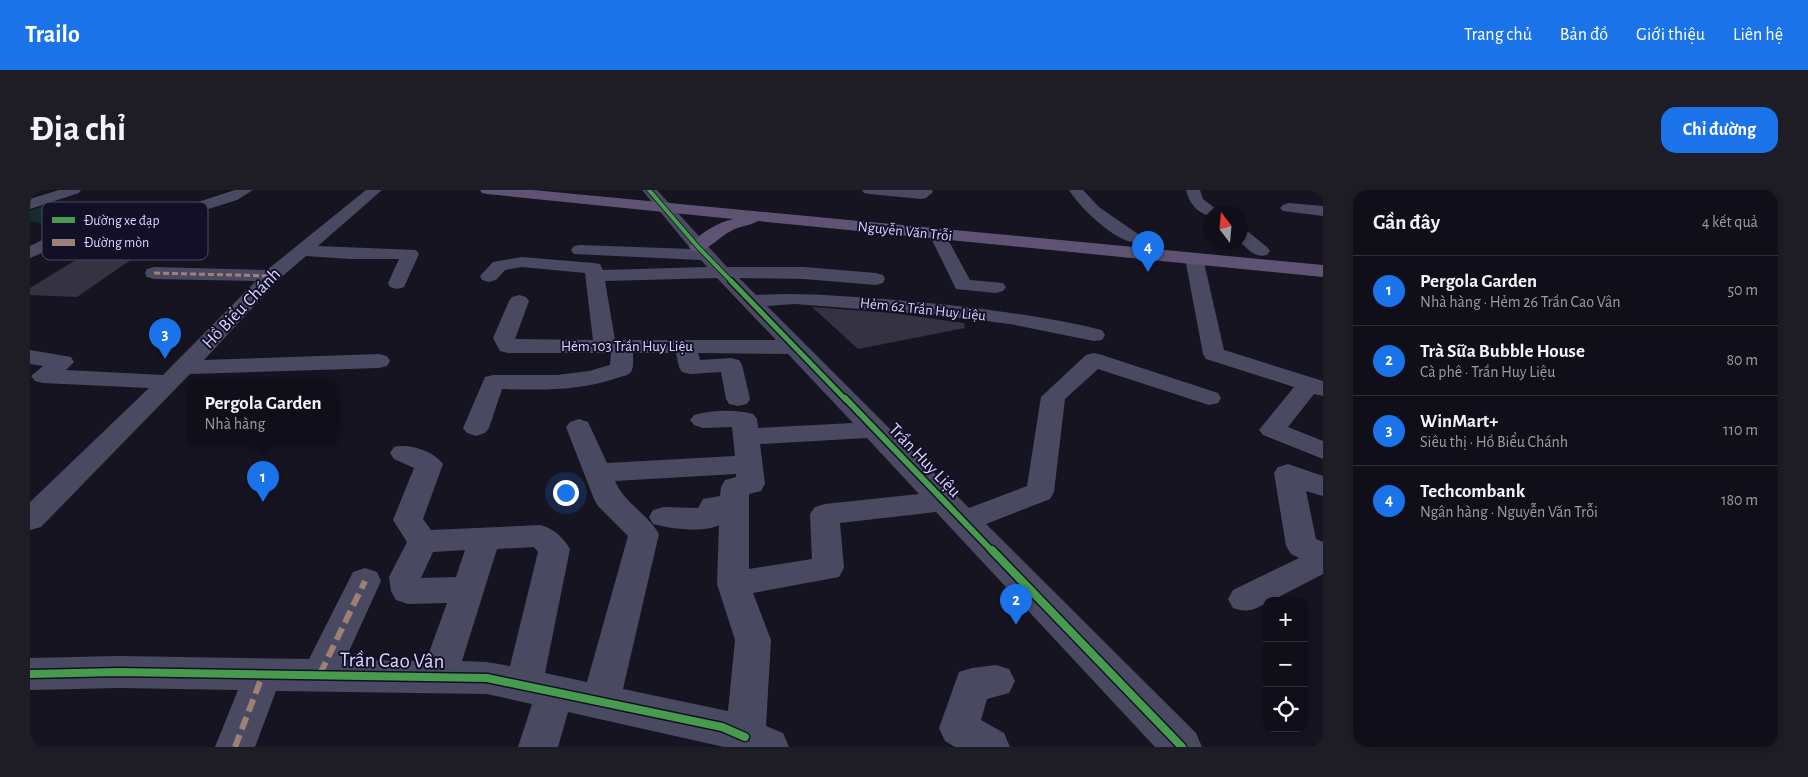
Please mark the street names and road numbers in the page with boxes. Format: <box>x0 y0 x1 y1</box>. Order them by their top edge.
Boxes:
street label: Nguyễn Văn Trỗi <box>857 218 953 244</box>
street label: Hồ Biểu Chánh <box>198 264 284 352</box>
street label: Hẻm 62 Trần Huy Liệu <box>859 295 987 324</box>
street label: Hẻm 103 Trần Huy Liệu <box>561 339 693 354</box>
street label: Trần Huy Liệu <box>885 420 964 501</box>
street label: Trần Cao Vân <box>339 649 445 672</box>

